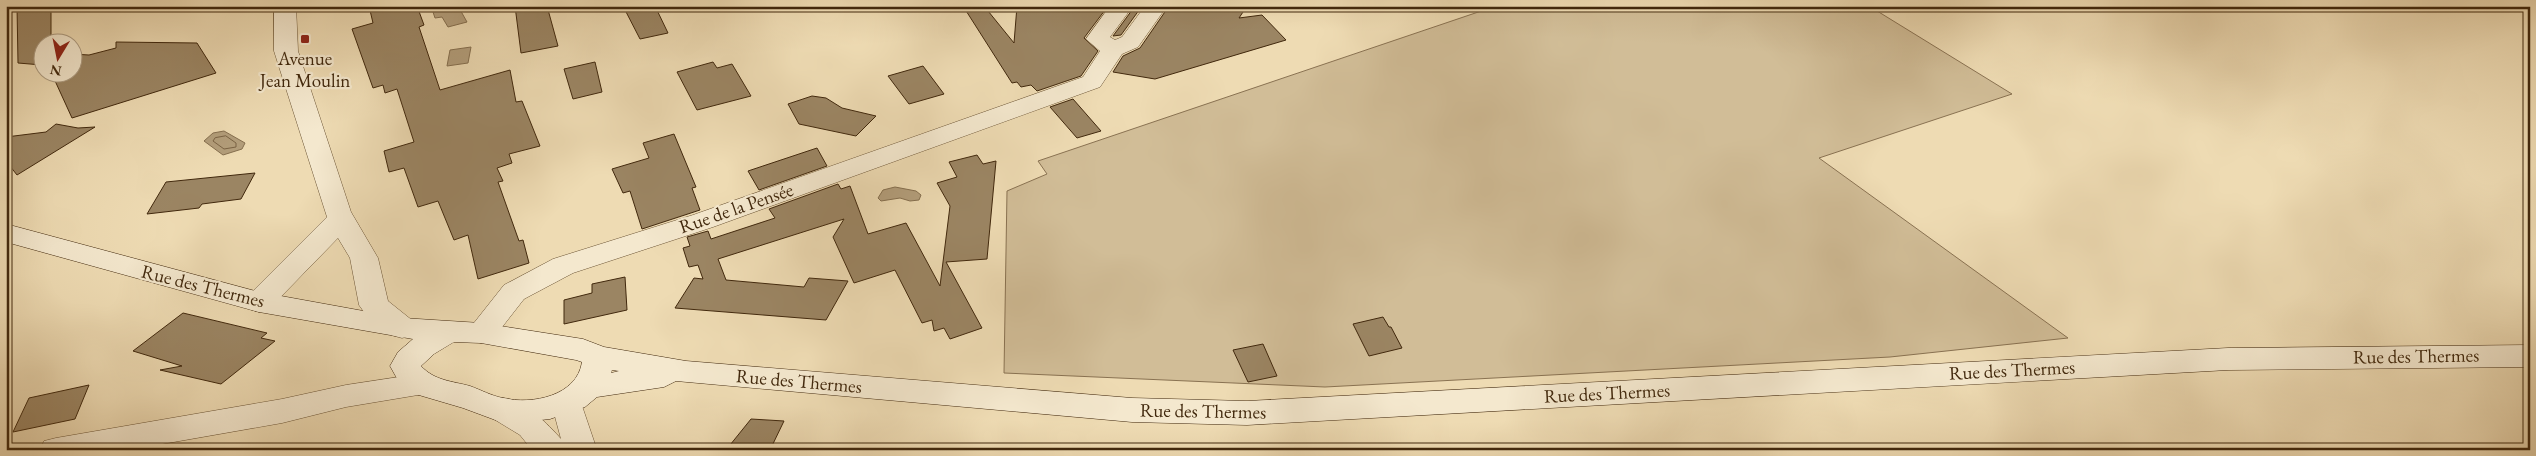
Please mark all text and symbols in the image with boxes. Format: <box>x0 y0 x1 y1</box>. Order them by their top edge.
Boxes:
north arrow <box>32 32 82 82</box>
marker: Avenue Jean Moulin <box>299 33 311 45</box>
place label: Avenue Jean Moulin <box>258 46 350 93</box>
text: N <box>48 61 63 81</box>
street label: Rue de la Pensée <box>676 177 796 239</box>
street label: Rue des Thermes <box>139 259 267 313</box>
street label: Rue des Thermes <box>2353 342 2479 370</box>
street label: Rue des Thermes <box>1948 354 2076 386</box>
street label: Rue des Thermes <box>735 363 863 399</box>
street label: Rue des Thermes <box>1543 377 1671 409</box>
street label: Rue des Thermes <box>1140 397 1266 425</box>

